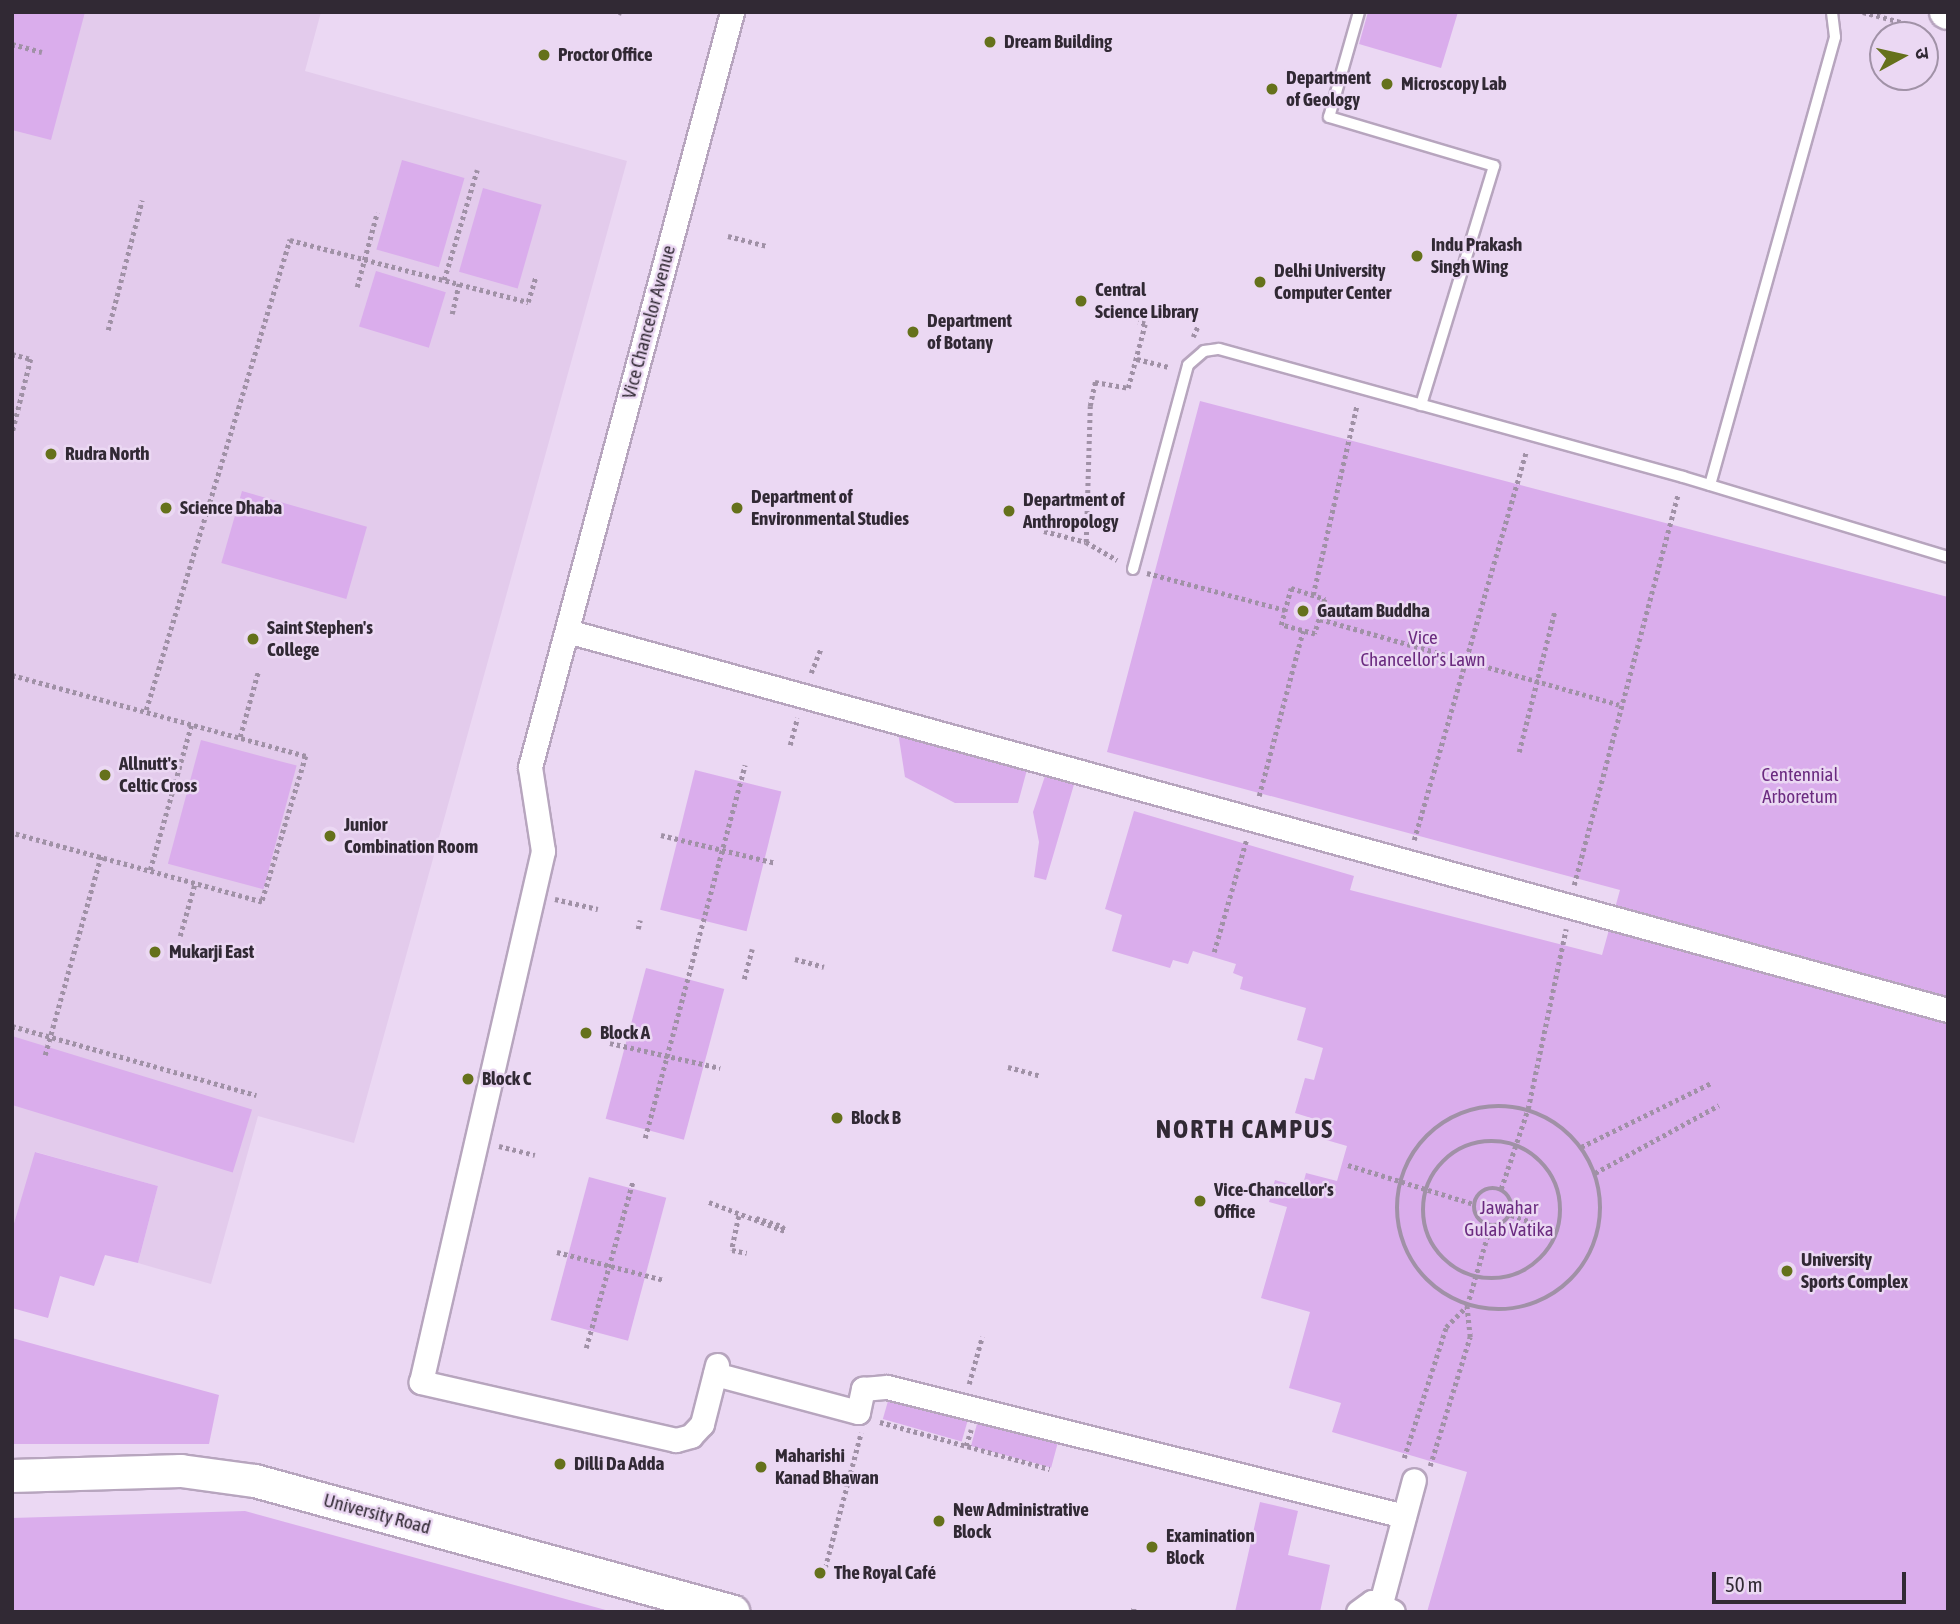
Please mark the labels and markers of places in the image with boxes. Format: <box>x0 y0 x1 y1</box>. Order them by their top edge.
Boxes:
place label: Dream Building <box>1004 31 1112 53</box>
marker: Dream Building <box>982 34 998 50</box>
place label: Proctor Office <box>558 44 653 66</box>
marker: Proctor Office <box>536 47 552 63</box>
place label: Department of Geology <box>1286 67 1371 111</box>
place label: Microscopy Lab <box>1401 73 1507 95</box>
marker: Microscopy Lab <box>1379 76 1395 92</box>
marker: Department of Geology <box>1264 81 1280 97</box>
place label: Indu Prakash Singh Wing <box>1431 234 1522 278</box>
marker: Indu Prakash Singh Wing <box>1409 248 1425 264</box>
place label: Delhi University Computer Center <box>1274 260 1391 304</box>
marker: Delhi University Computer Center <box>1252 274 1268 290</box>
place label: Central Science Library <box>1095 279 1199 323</box>
marker: Central Science Library <box>1073 293 1089 309</box>
place label: Department of Botany <box>927 310 1012 354</box>
marker: Department of Botany <box>905 324 921 340</box>
place label: Rudra North <box>65 443 150 465</box>
marker: Rudra North <box>43 446 59 462</box>
place label: Department of Environmental Studies <box>751 486 909 530</box>
place label: Department of Anthropology <box>1023 489 1125 533</box>
place label: Science Dhaba <box>180 497 282 519</box>
marker: Science Dhaba <box>158 500 174 516</box>
marker: Department of Environmental Studies <box>729 500 745 516</box>
marker: Department of Anthropology <box>1001 503 1017 519</box>
place label: Gautam Buddha <box>1317 600 1430 622</box>
marker: Gautam Buddha <box>1295 603 1311 619</box>
place label: Saint Stephen's College <box>267 617 373 661</box>
marker: Saint Stephen's College <box>245 631 261 647</box>
place label: Allnutt's Celtic Cross <box>119 753 197 797</box>
marker: Allnutt's Celtic Cross <box>97 767 113 783</box>
place label: Junior Combination Room <box>344 814 478 858</box>
marker: Junior Combination Room <box>322 828 338 844</box>
place label: Mukarji East <box>169 941 254 963</box>
marker: Mukarji East <box>147 944 163 960</box>
place label: Block A <box>600 1022 650 1044</box>
marker: Block A <box>578 1025 594 1041</box>
place label: Block C <box>482 1068 531 1090</box>
marker: Block C <box>460 1071 476 1087</box>
place label: Block B <box>851 1107 901 1129</box>
marker: Block B <box>829 1110 845 1126</box>
place label: Vice-Chancellor's Office <box>1214 1179 1334 1223</box>
marker: Vice-Chancellor's Office <box>1192 1193 1208 1209</box>
place label: University Sports Complex <box>1801 1249 1908 1293</box>
marker: University Sports Complex <box>1779 1263 1795 1279</box>
place label: Maharishi Kanad Bhawan <box>775 1445 879 1489</box>
place label: Dilli Da Adda <box>574 1453 664 1475</box>
marker: Dilli Da Adda <box>552 1456 568 1472</box>
marker: Maharishi Kanad Bhawan <box>753 1459 769 1475</box>
place label: New Administrative Block <box>953 1499 1089 1543</box>
marker: New Administrative Block <box>931 1513 947 1529</box>
place label: Examination Block <box>1166 1525 1255 1569</box>
marker: Examination Block <box>1144 1539 1160 1555</box>
place label: The Royal Café <box>834 1562 936 1584</box>
marker: The Royal Café <box>812 1565 828 1581</box>

